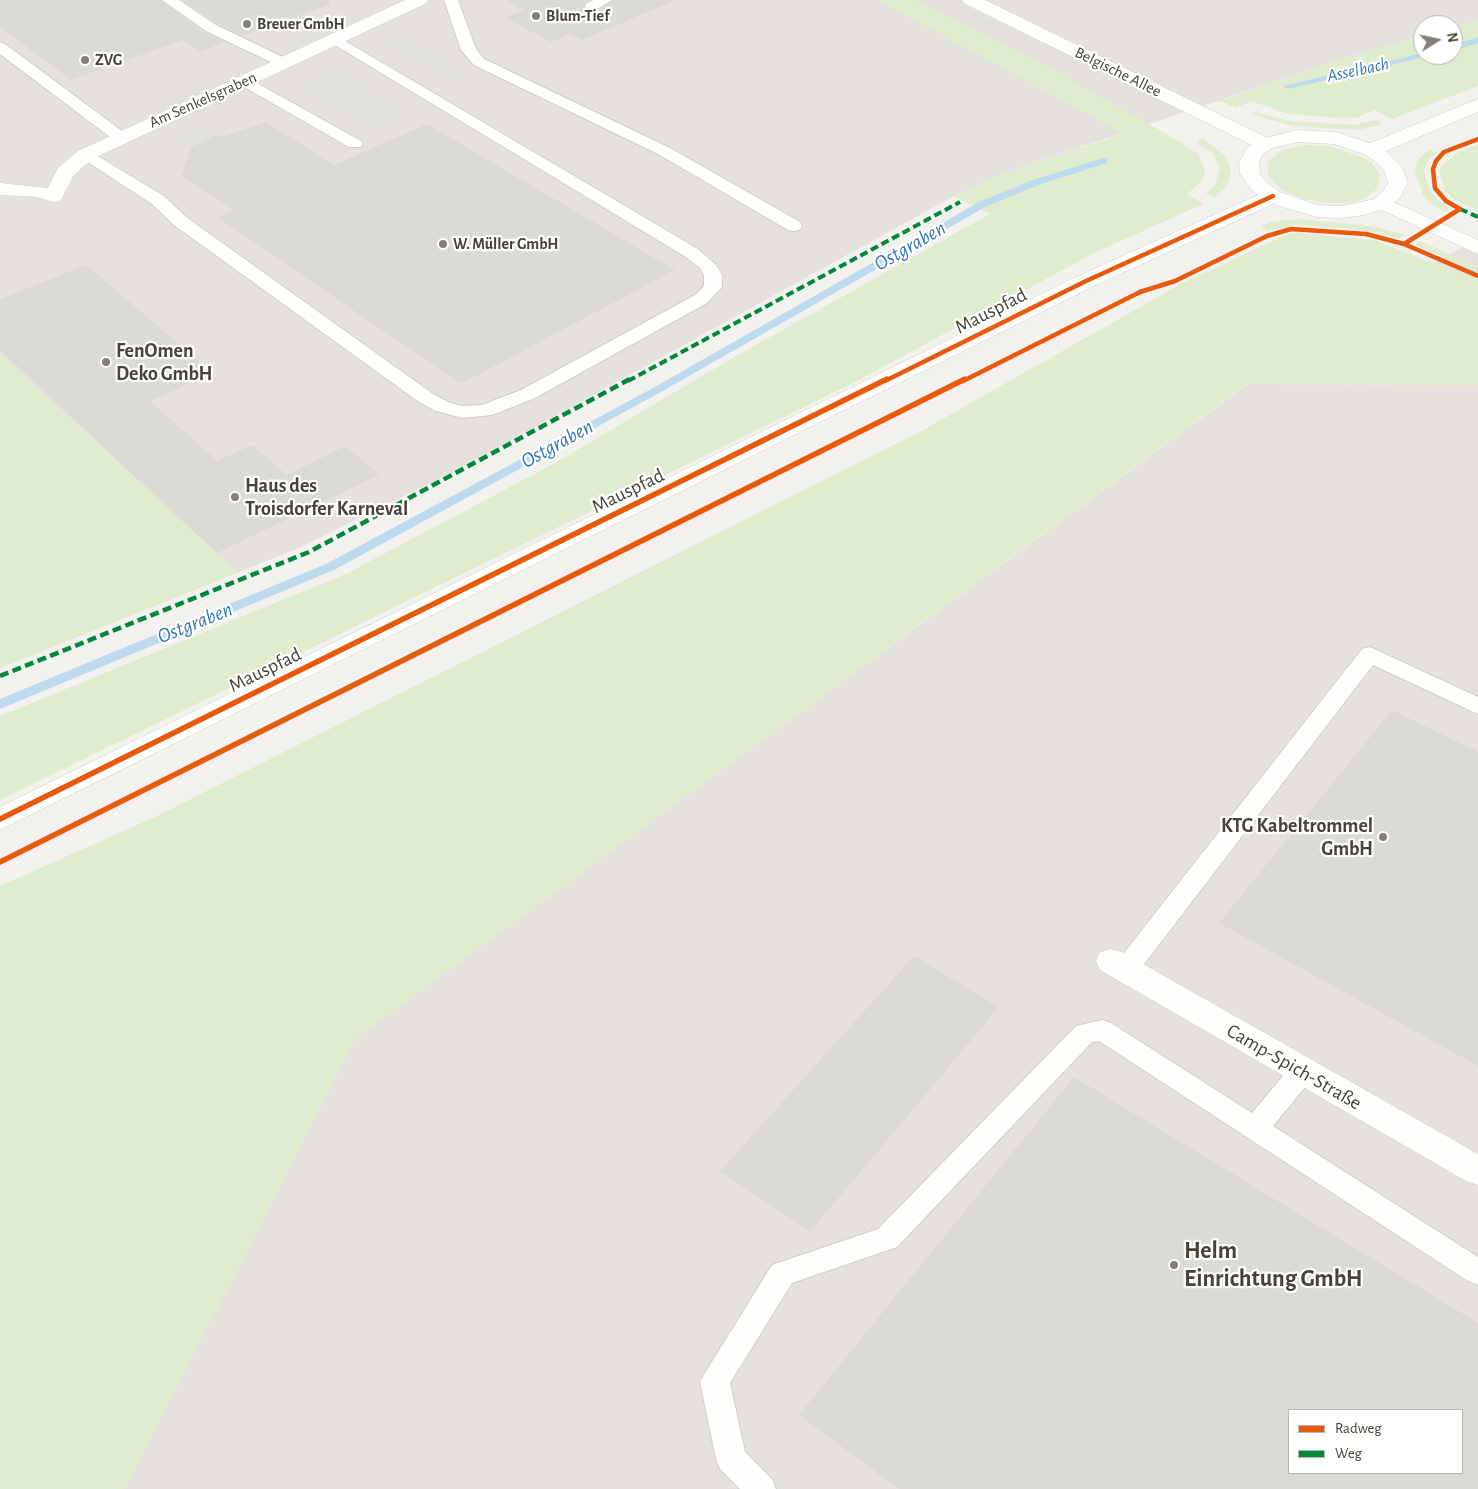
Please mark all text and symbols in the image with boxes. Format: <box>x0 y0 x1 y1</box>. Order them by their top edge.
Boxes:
place label: Blum-Tief <box>546 6 609 26</box>
marker: Blum-Tief <box>530 10 542 22</box>
place label: Breuer GmbH <box>257 14 345 34</box>
north arrow <box>1413 15 1463 65</box>
marker: Breuer GmbH <box>241 18 253 30</box>
text: N <box>1444 32 1460 44</box>
street label: Belgische Allee <box>1072 43 1164 101</box>
place label: ZVG <box>95 50 122 70</box>
water label: Asselbach <box>1325 53 1391 87</box>
marker: ZVG <box>79 54 91 66</box>
street label: Am Senkelsgraben <box>146 68 260 132</box>
water label: Ostgraben <box>870 215 950 277</box>
place label: W. Müller GmbH <box>453 234 558 254</box>
marker: W. Müller GmbH <box>437 238 449 250</box>
street label: Mauspfad <box>951 283 1031 339</box>
place label: FenOmen Deko GmbH <box>116 339 213 386</box>
marker: FenOmen Deko GmbH <box>100 356 112 368</box>
water label: Ostgraben <box>516 414 598 474</box>
street label: Mauspfad <box>588 463 668 519</box>
place label: Haus des Troisdorfer Karneval <box>245 474 408 521</box>
marker: Haus des Troisdorfer Karneval <box>229 491 241 503</box>
water label: Ostgraben <box>154 597 236 649</box>
street label: Mauspfad <box>225 642 305 698</box>
place label: KTG Kabeltrommel GmbH <box>1221 814 1373 861</box>
marker: KTG Kabeltrommel GmbH <box>1377 831 1389 843</box>
street label: Camp-Spich-Straße <box>1222 1019 1366 1115</box>
place label: Helm Einrichtung GmbH <box>1184 1237 1362 1293</box>
marker: Helm Einrichtung GmbH <box>1168 1259 1180 1271</box>
legend <box>1288 1409 1463 1474</box>
text: Radweg <box>1335 1421 1382 1436</box>
text: Weg <box>1335 1446 1362 1461</box>

